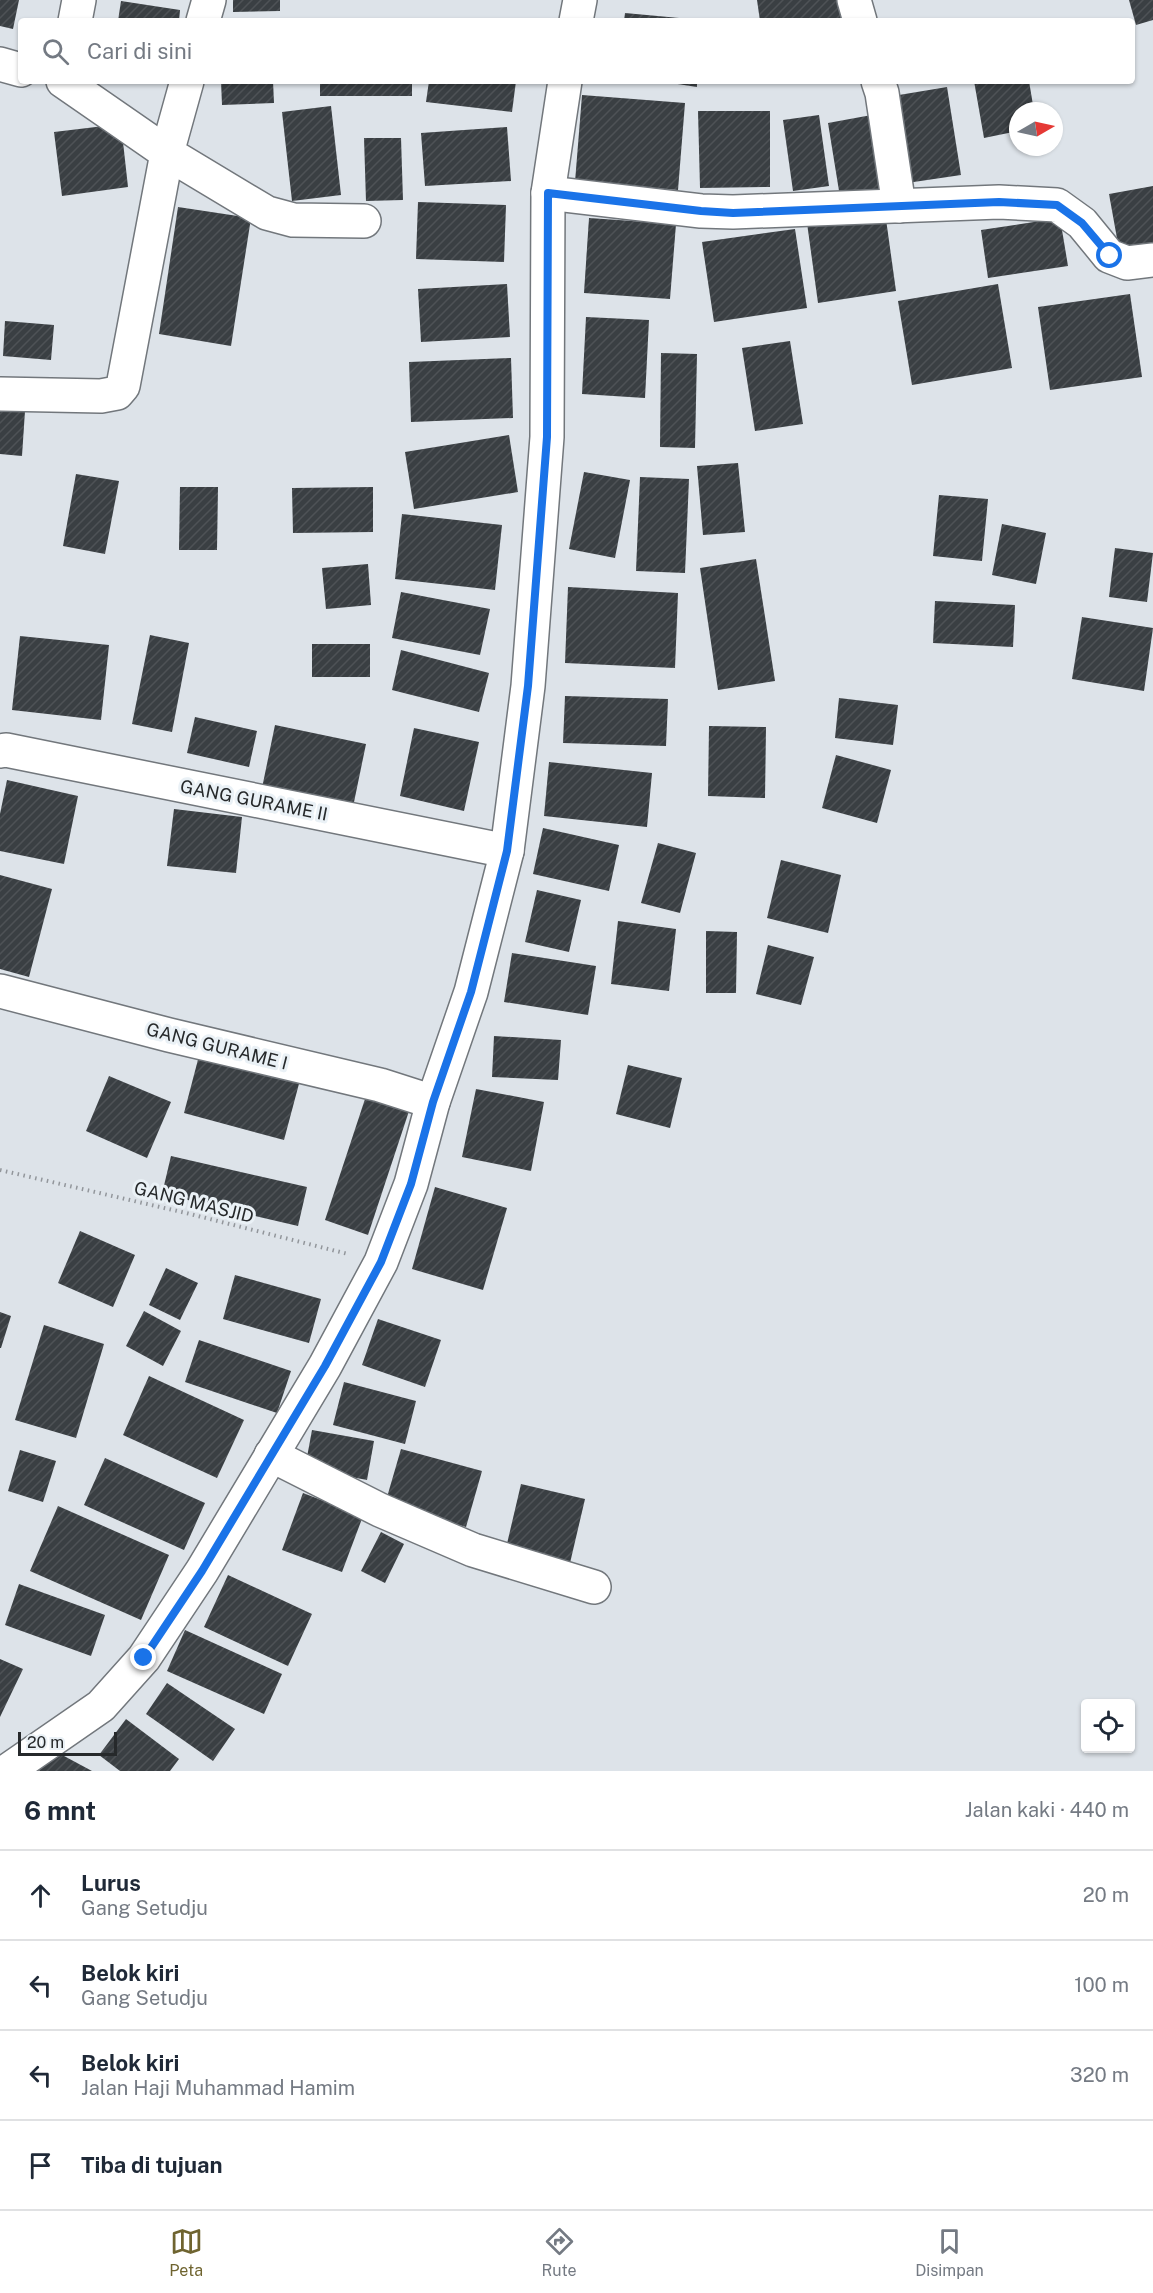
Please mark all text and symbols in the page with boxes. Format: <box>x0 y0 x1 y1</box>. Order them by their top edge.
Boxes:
search box <box>18 18 1135 84</box>
icon: search <box>39 35 72 68</box>
text: Cari di sini <box>87 38 192 64</box>
north arrow <box>1009 102 1063 156</box>
route start <box>1096 242 1122 268</box>
street label: GANG GURAME II <box>179 775 329 825</box>
street label: GANG GURAME I <box>144 1018 290 1074</box>
street label: GANG MASJID <box>132 1177 256 1227</box>
route end <box>130 1644 156 1670</box>
map controls <box>1081 1699 1135 1753</box>
button: locate <box>1081 1699 1135 1753</box>
scale bar <box>18 1729 117 1756</box>
text: 20 m <box>27 1733 64 1752</box>
text: 6 mnt <box>24 1795 96 1826</box>
text: Jalan kaki · 440 m <box>965 1798 1129 1822</box>
text: Lurus <box>81 1870 141 1896</box>
icon: ahead <box>24 1879 57 1912</box>
text: 20 m <box>1083 1883 1129 1907</box>
text: Gang Setudju <box>81 1896 208 1920</box>
text: Belok kiri <box>81 1960 179 1986</box>
icon: left <box>24 1969 57 2002</box>
text: 100 m <box>1074 1973 1129 1997</box>
text: Gang Setudju <box>81 1986 208 2010</box>
text: Belok kiri <box>81 2050 179 2076</box>
icon: left <box>24 2059 57 2092</box>
text: 320 m <box>1070 2063 1129 2087</box>
text: Jalan Haji Muhammad Hamim <box>81 2076 355 2100</box>
icon: arrive <box>24 2149 57 2182</box>
text: Tiba di tujuan <box>81 2152 222 2178</box>
tab: Peta <box>169 2225 203 2280</box>
tab: Rute <box>542 2225 577 2280</box>
tab: Disimpan <box>915 2225 984 2280</box>

